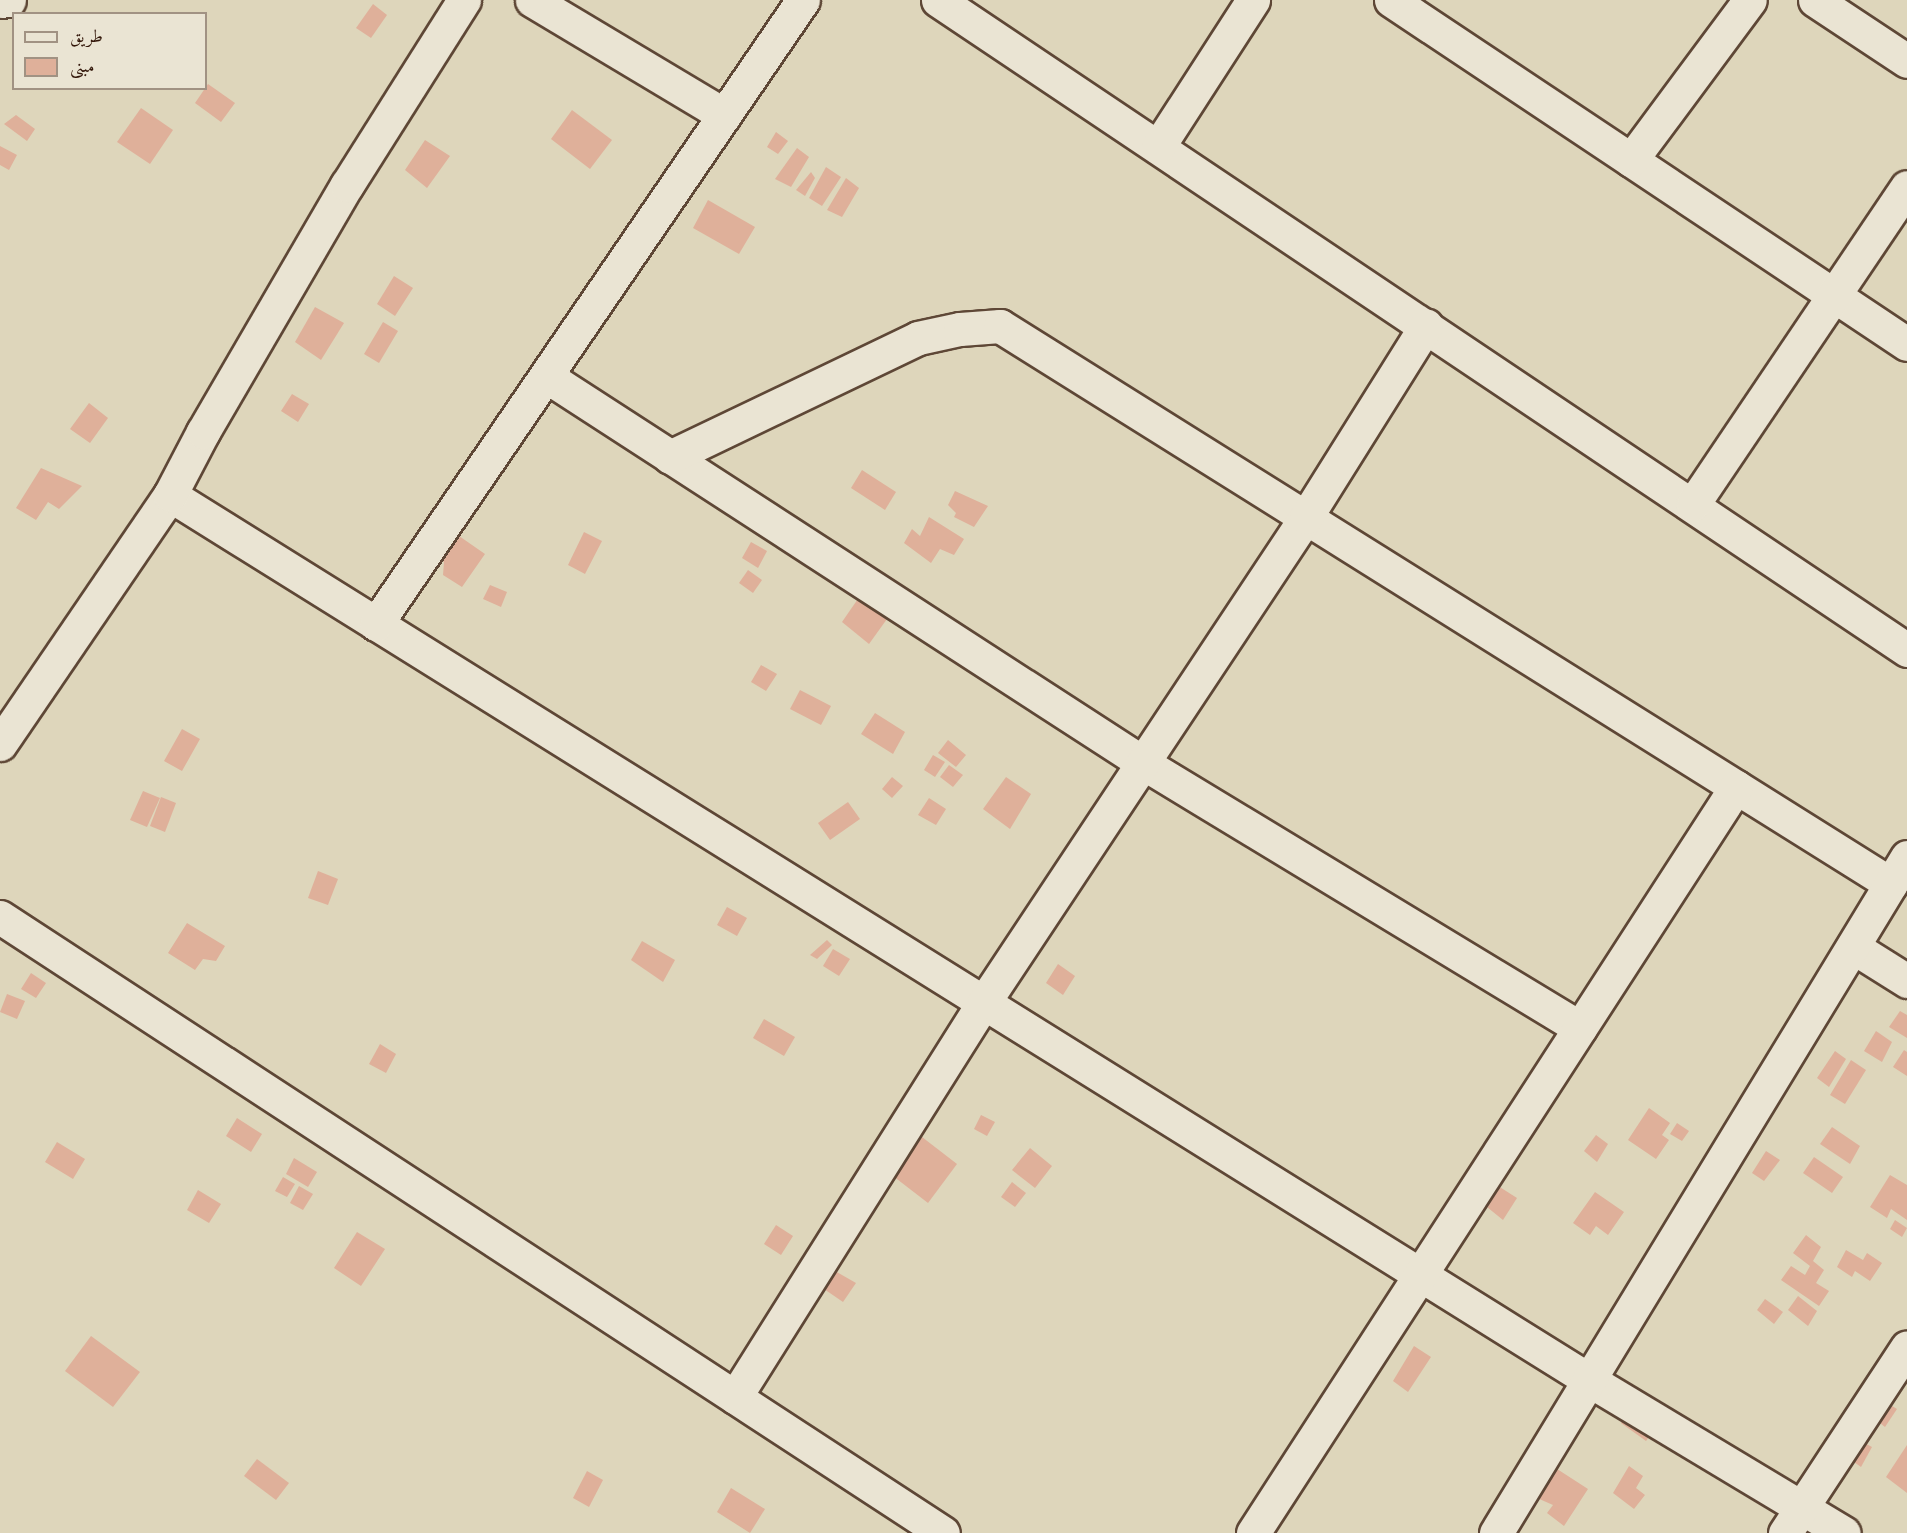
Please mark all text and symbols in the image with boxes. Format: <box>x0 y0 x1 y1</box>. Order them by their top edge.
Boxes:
legend <box>12 12 207 90</box>
text: طريق <box>70 28 103 46</box>
text: مبنى <box>70 58 95 76</box>

